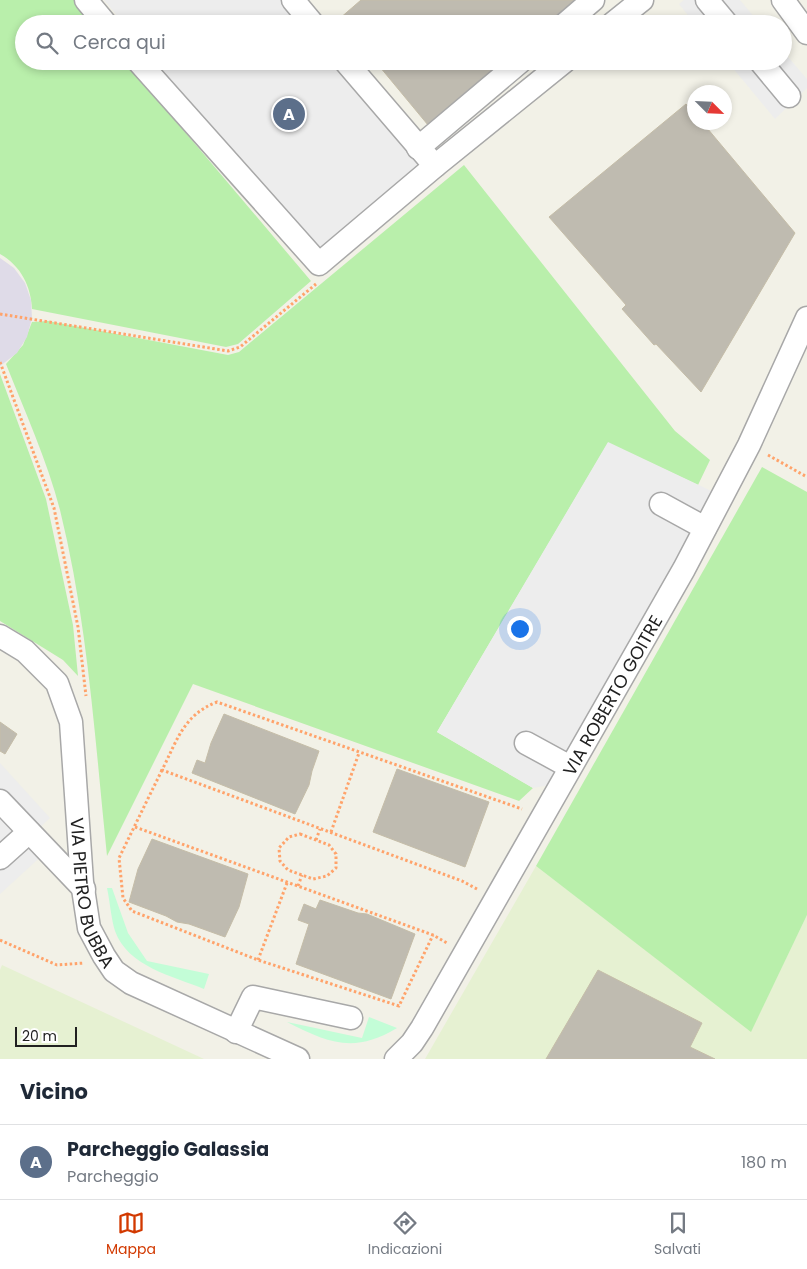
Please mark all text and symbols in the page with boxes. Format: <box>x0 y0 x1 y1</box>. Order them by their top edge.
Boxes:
search box <box>15 15 792 70</box>
icon: search <box>33 29 61 57</box>
text: Cerca qui <box>73 29 166 56</box>
north arrow <box>687 85 732 130</box>
pin: A <box>273 95 305 133</box>
street label: VIA ROBERTO GOITRE <box>556 610 668 780</box>
your location <box>507 616 533 642</box>
street label: VIA PIETRO BUBBA <box>65 817 121 973</box>
scale bar <box>15 1024 78 1047</box>
text: 20 m <box>22 1026 57 1046</box>
text: Vicino <box>20 1077 88 1106</box>
text: Parcheggio Galassia <box>67 1136 269 1163</box>
text: A <box>30 1151 42 1174</box>
text: 180 m <box>741 1151 787 1174</box>
text: Parcheggio <box>67 1165 159 1188</box>
tab: Mappa <box>106 1209 156 1260</box>
tab: Indicazioni <box>368 1209 442 1260</box>
tab: Salvati <box>654 1209 701 1260</box>

